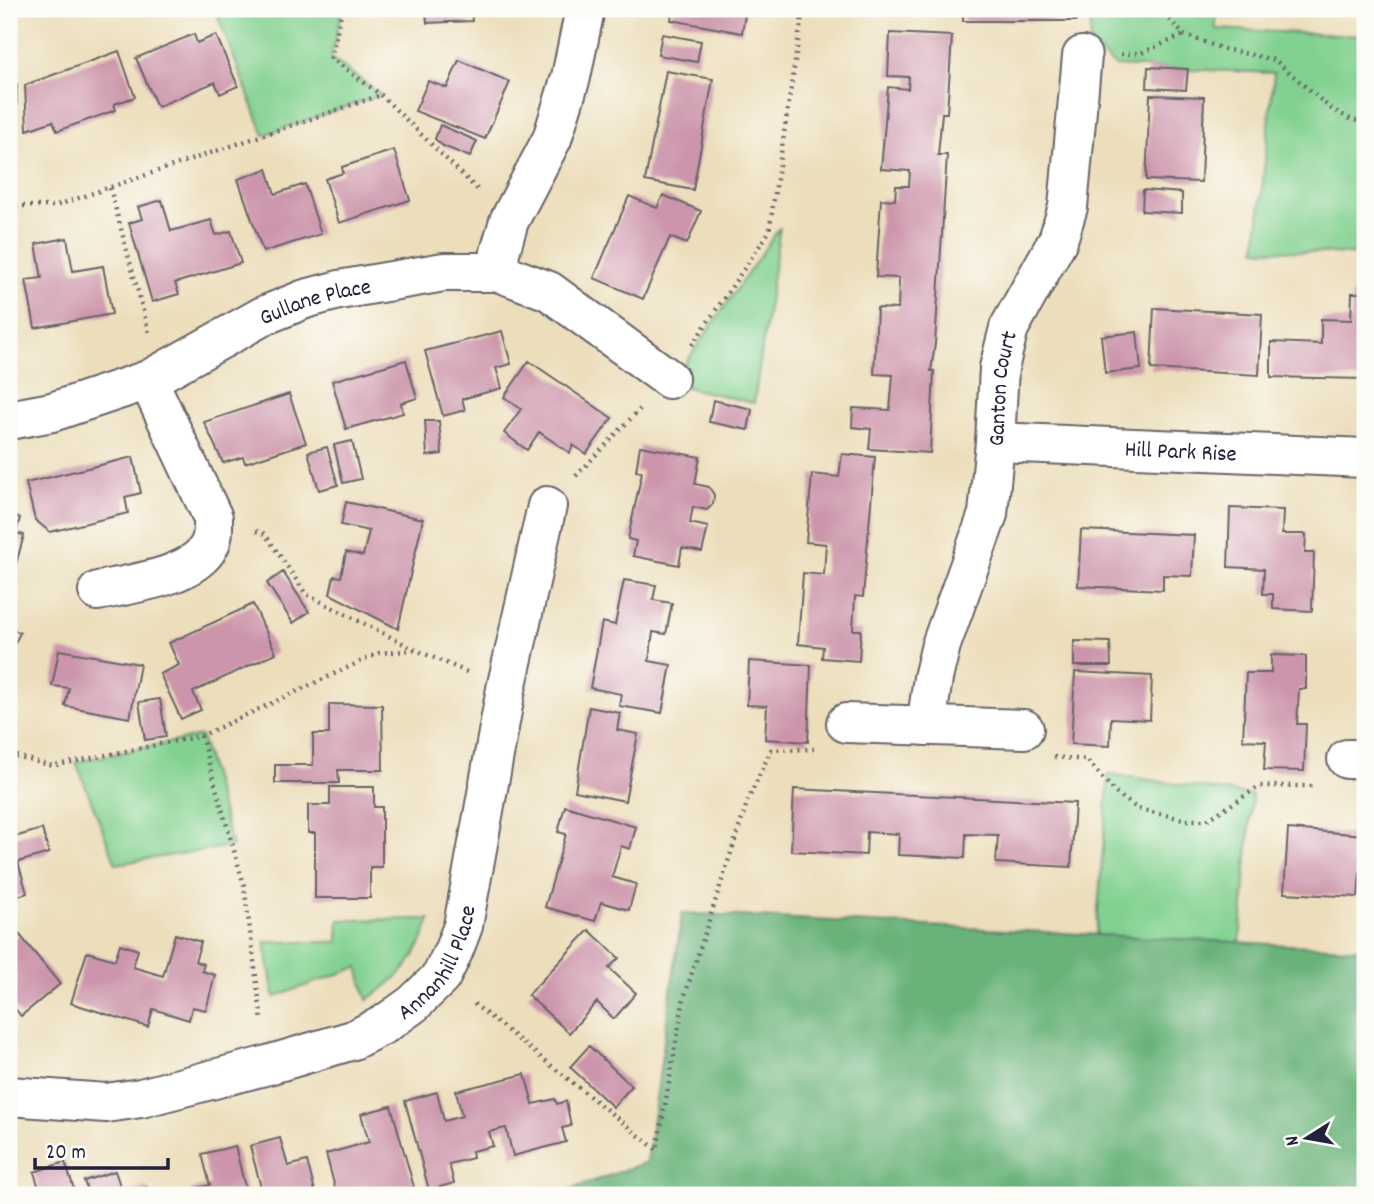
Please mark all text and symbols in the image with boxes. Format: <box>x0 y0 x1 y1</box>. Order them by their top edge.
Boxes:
street label: Gullane Place <box>255 272 374 336</box>
street label: Ganton Court <box>982 328 1028 447</box>
street label: Hill Park Rise <box>1124 435 1237 472</box>
street label: Annanhill Place <box>392 903 486 1030</box>
north arrow <box>1272 1102 1342 1172</box>
scale bar <box>35 1127 168 1171</box>
text: N <box>1280 1133 1308 1148</box>
text: 20 m <box>46 1139 86 1169</box>

